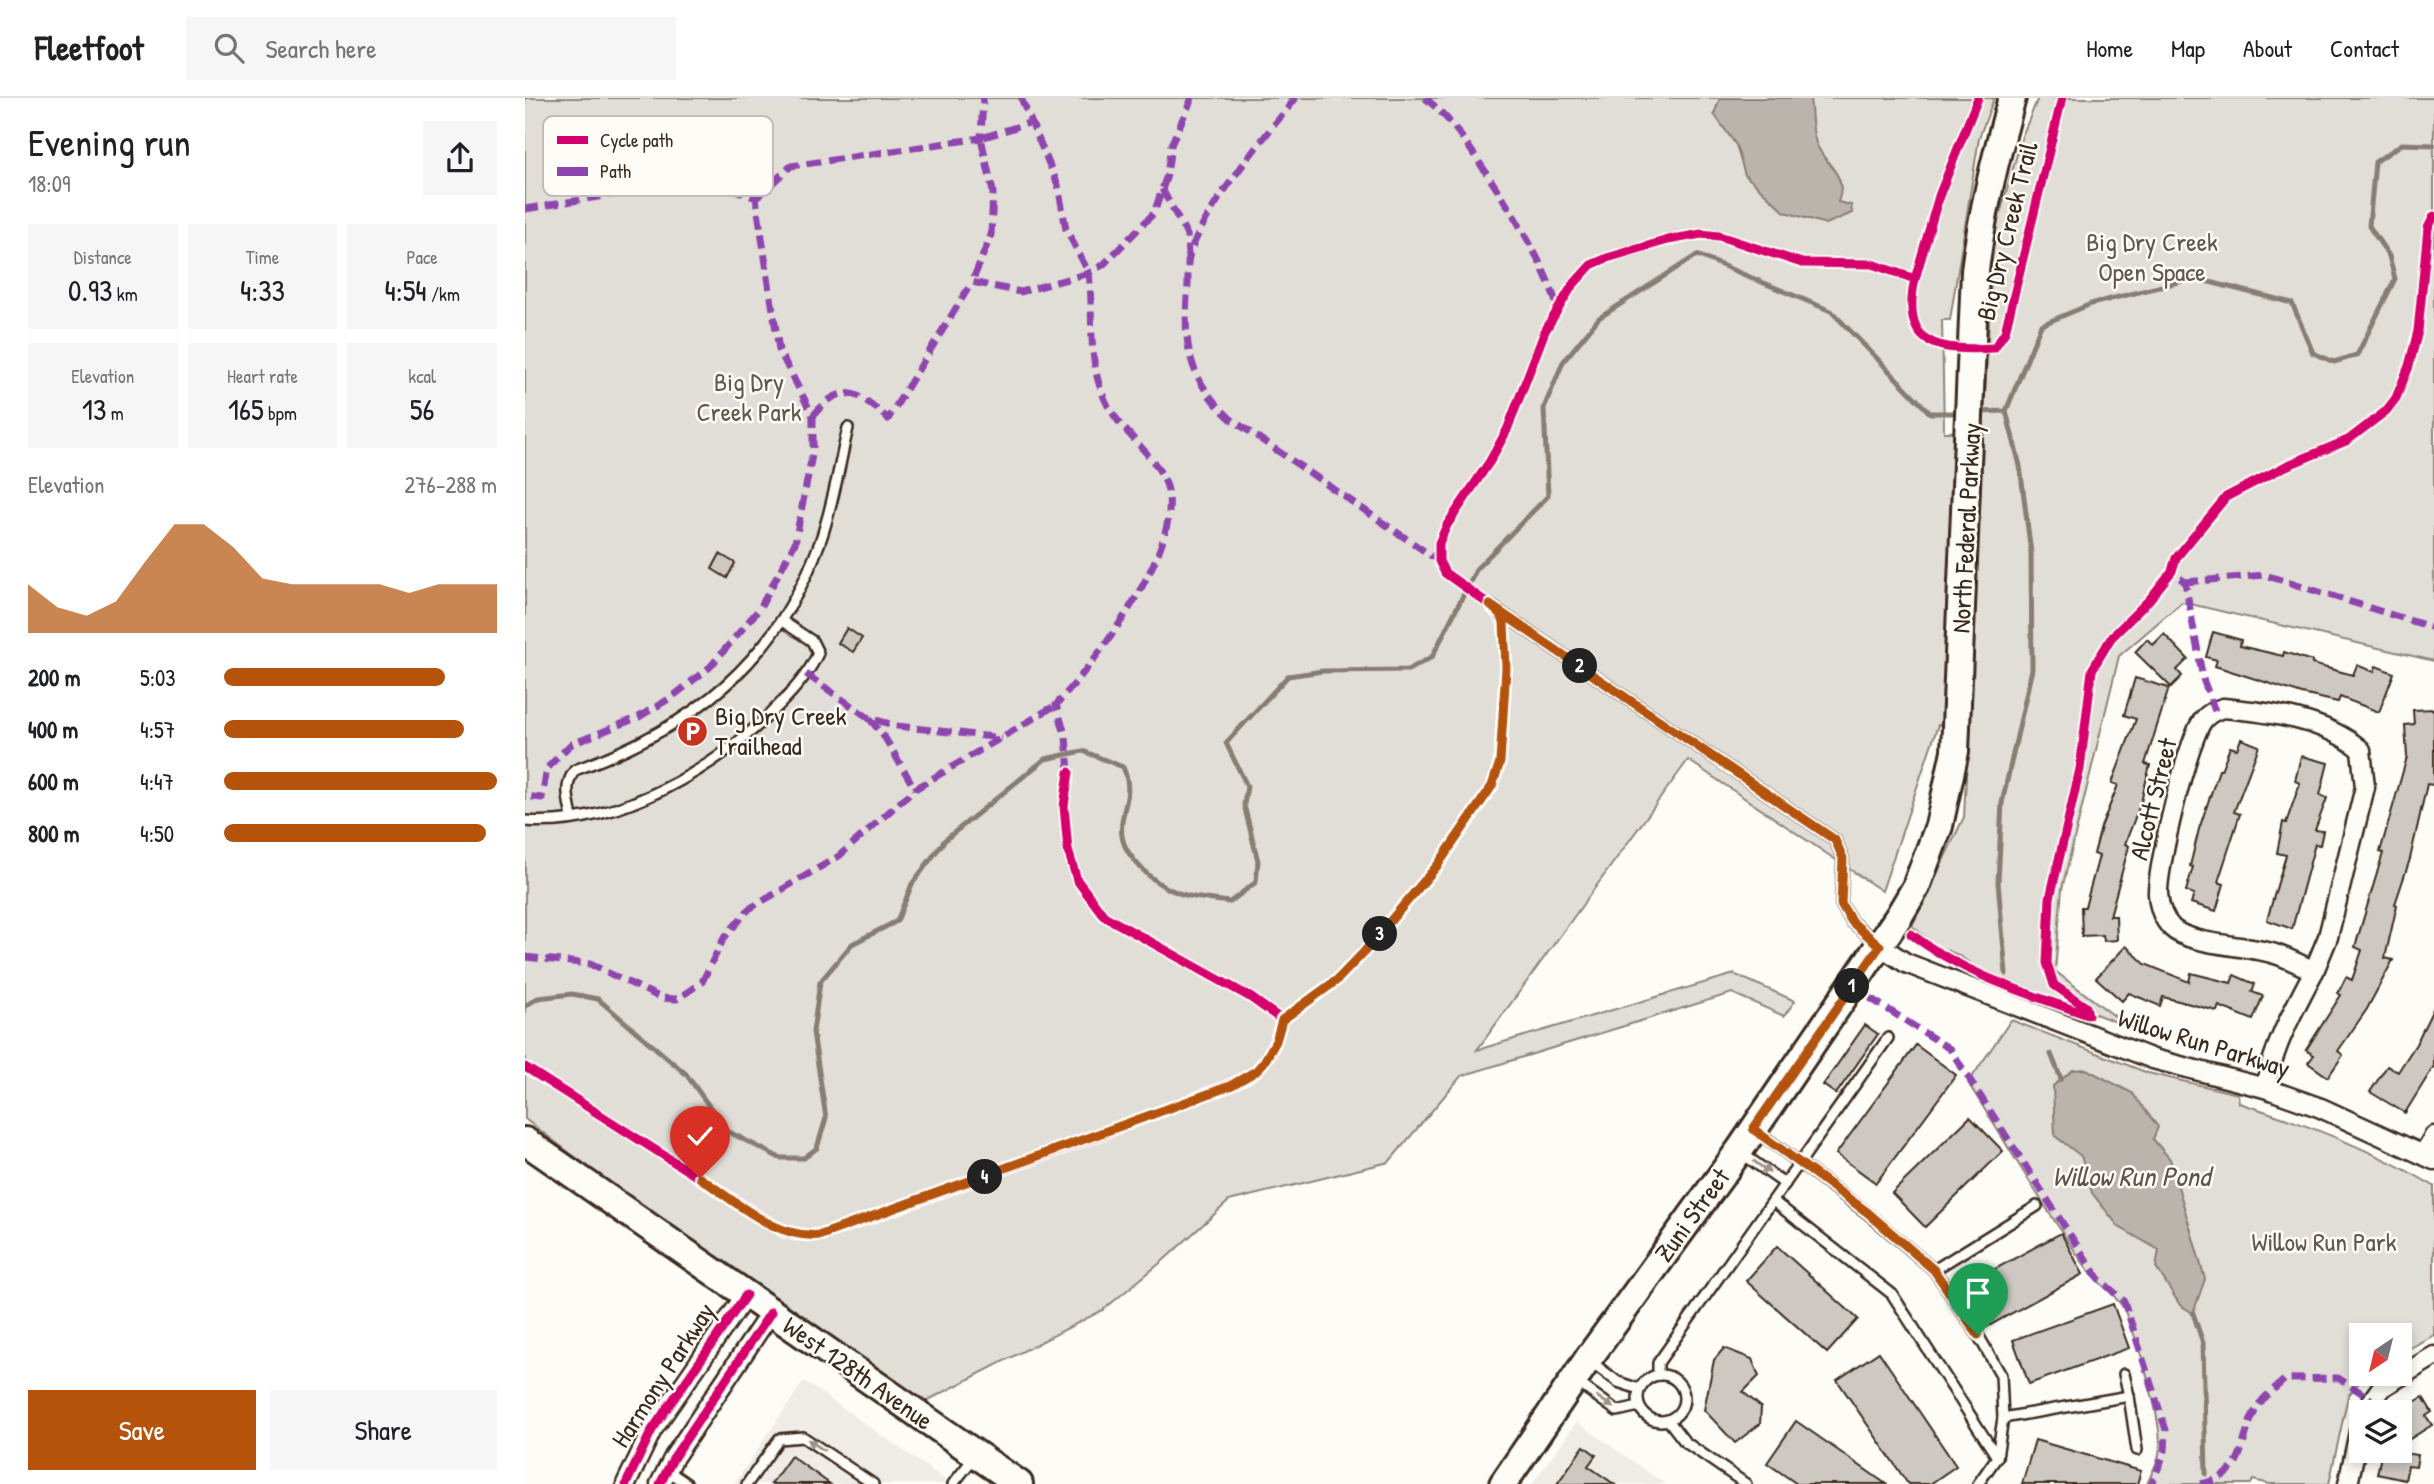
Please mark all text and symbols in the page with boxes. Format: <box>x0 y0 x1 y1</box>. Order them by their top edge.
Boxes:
search box <box>186 17 676 80</box>
text: Fleetfoot <box>35 26 144 70</box>
icon: search <box>210 29 248 67</box>
text: Search here <box>266 31 377 66</box>
text: Home <box>2086 32 2133 64</box>
text: Map <box>2171 32 2205 64</box>
text: About <box>2243 32 2292 64</box>
text: Contact <box>2330 32 2399 64</box>
text: Evening run <box>28 116 191 168</box>
legend <box>543 116 773 196</box>
button: share <box>423 121 497 195</box>
text: Cycle path <box>600 127 673 153</box>
street label: Big Dry Creek Trail <box>1967 138 2046 324</box>
text: Path <box>600 158 631 184</box>
text: 18:09 <box>28 168 70 199</box>
park label: Big Dry Creek Open Space <box>2086 224 2218 289</box>
text: Distance <box>74 244 132 270</box>
text: Time <box>246 244 279 270</box>
text: Pace <box>406 244 438 270</box>
text: 0.93 <box>68 270 112 310</box>
text: 4:33 <box>240 270 285 310</box>
text: 4:54 <box>384 270 427 310</box>
text: km <box>112 281 138 307</box>
text: /km <box>427 281 460 307</box>
text: Elevation <box>71 363 134 389</box>
text: Heart rate <box>227 363 298 389</box>
text: kcal <box>408 363 436 389</box>
park label: Big Dry Creek Park <box>696 364 802 429</box>
text: 13 <box>82 389 106 429</box>
text: 165 <box>228 389 264 429</box>
text: 56 <box>410 389 435 429</box>
text: m <box>106 400 124 426</box>
text: bpm <box>264 400 297 426</box>
street label: North Federal Parkway <box>1943 422 1988 634</box>
text: Elevation <box>28 469 104 500</box>
text: 276–288 m <box>404 469 497 500</box>
pin: 2 <box>1563 648 1597 684</box>
text: 2 <box>1575 652 1584 678</box>
text: 200 m <box>28 662 80 693</box>
text: 5:03 <box>140 662 176 693</box>
place label: Big Dry Creek Trailhead <box>715 698 847 763</box>
text: 400 m <box>28 714 78 745</box>
text: 4:57 <box>140 714 175 745</box>
parking icon: Big Dry Creek Trailhead <box>675 714 709 748</box>
street label: Alcott Street <box>2120 733 2185 864</box>
text: 600 m <box>28 766 79 797</box>
text: 4:47 <box>140 766 174 797</box>
text: 800 m <box>28 818 80 849</box>
text: 4:50 <box>140 818 174 849</box>
pin: 3 <box>1363 916 1397 952</box>
text: 3 <box>1375 920 1384 946</box>
pin: 1 <box>1835 968 1869 1004</box>
text: 1 <box>1848 972 1855 998</box>
street label: Willow Run Parkway <box>2114 1000 2294 1085</box>
pin <box>670 1106 730 1178</box>
icon: check <box>681 1117 719 1155</box>
water label: Willow Run Pond <box>2052 1157 2214 1195</box>
pin: 4 <box>967 1160 1002 1194</box>
street label: Zuni Street <box>1646 1160 1738 1269</box>
one-way arrow <box>1753 1160 1771 1174</box>
text: 4 <box>981 1163 988 1189</box>
park label: Willow Run Park <box>2252 1224 2397 1259</box>
pin <box>1948 1263 2008 1335</box>
icon: arrive <box>1959 1274 1997 1312</box>
street label: Harmony Parkway <box>603 1296 722 1454</box>
street label: West 128th Avenue <box>776 1308 940 1437</box>
north arrow <box>2349 1323 2411 1386</box>
map controls <box>2349 1323 2412 1463</box>
button: Save <box>28 1390 256 1470</box>
button: Share <box>270 1390 497 1470</box>
one-way arrow <box>1596 1395 1614 1409</box>
button: layers <box>2349 1400 2412 1463</box>
one-way arrow <box>806 1439 826 1452</box>

